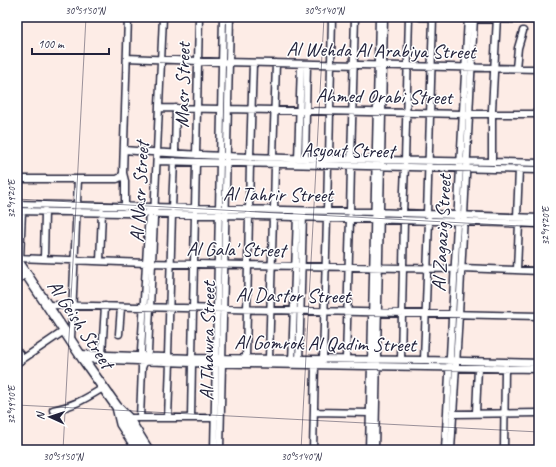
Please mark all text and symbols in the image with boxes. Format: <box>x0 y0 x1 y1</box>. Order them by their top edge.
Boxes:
text: 30°51'50"N <box>65 4 107 17</box>
text: 30°51'40"N <box>304 4 346 17</box>
scale bar <box>32 30 109 56</box>
text: 100 m <box>38 36 65 52</box>
street label: Al Wehda Al Arabiya Street <box>286 36 478 65</box>
street label: Masr Street <box>169 40 196 128</box>
street label: Ahmed Orabi Street <box>316 83 455 110</box>
street label: Asyout Street <box>301 137 398 164</box>
street label: Al Nasr Street <box>124 138 155 243</box>
street label: Al Zagazig Street <box>426 171 457 292</box>
text: 32°19'20"E <box>5 178 18 218</box>
street label: Al Tahrir Street <box>223 181 335 208</box>
text: 32°19'20"E <box>539 205 552 245</box>
street label: Al Gala' Street <box>186 236 289 263</box>
street label: Al Geish Street <box>42 275 121 376</box>
street label: Al Thawra Street <box>194 279 221 401</box>
street label: Al Dastor Street <box>236 282 353 309</box>
street label: Al Gomrok Al Qadim Street <box>234 329 418 358</box>
text: 32°19'10"E <box>5 384 18 424</box>
north arrow <box>30 397 70 437</box>
text: N <box>33 411 47 420</box>
text: 30°51'50"N <box>43 450 85 463</box>
text: 30°51'40"N <box>281 450 323 463</box>

